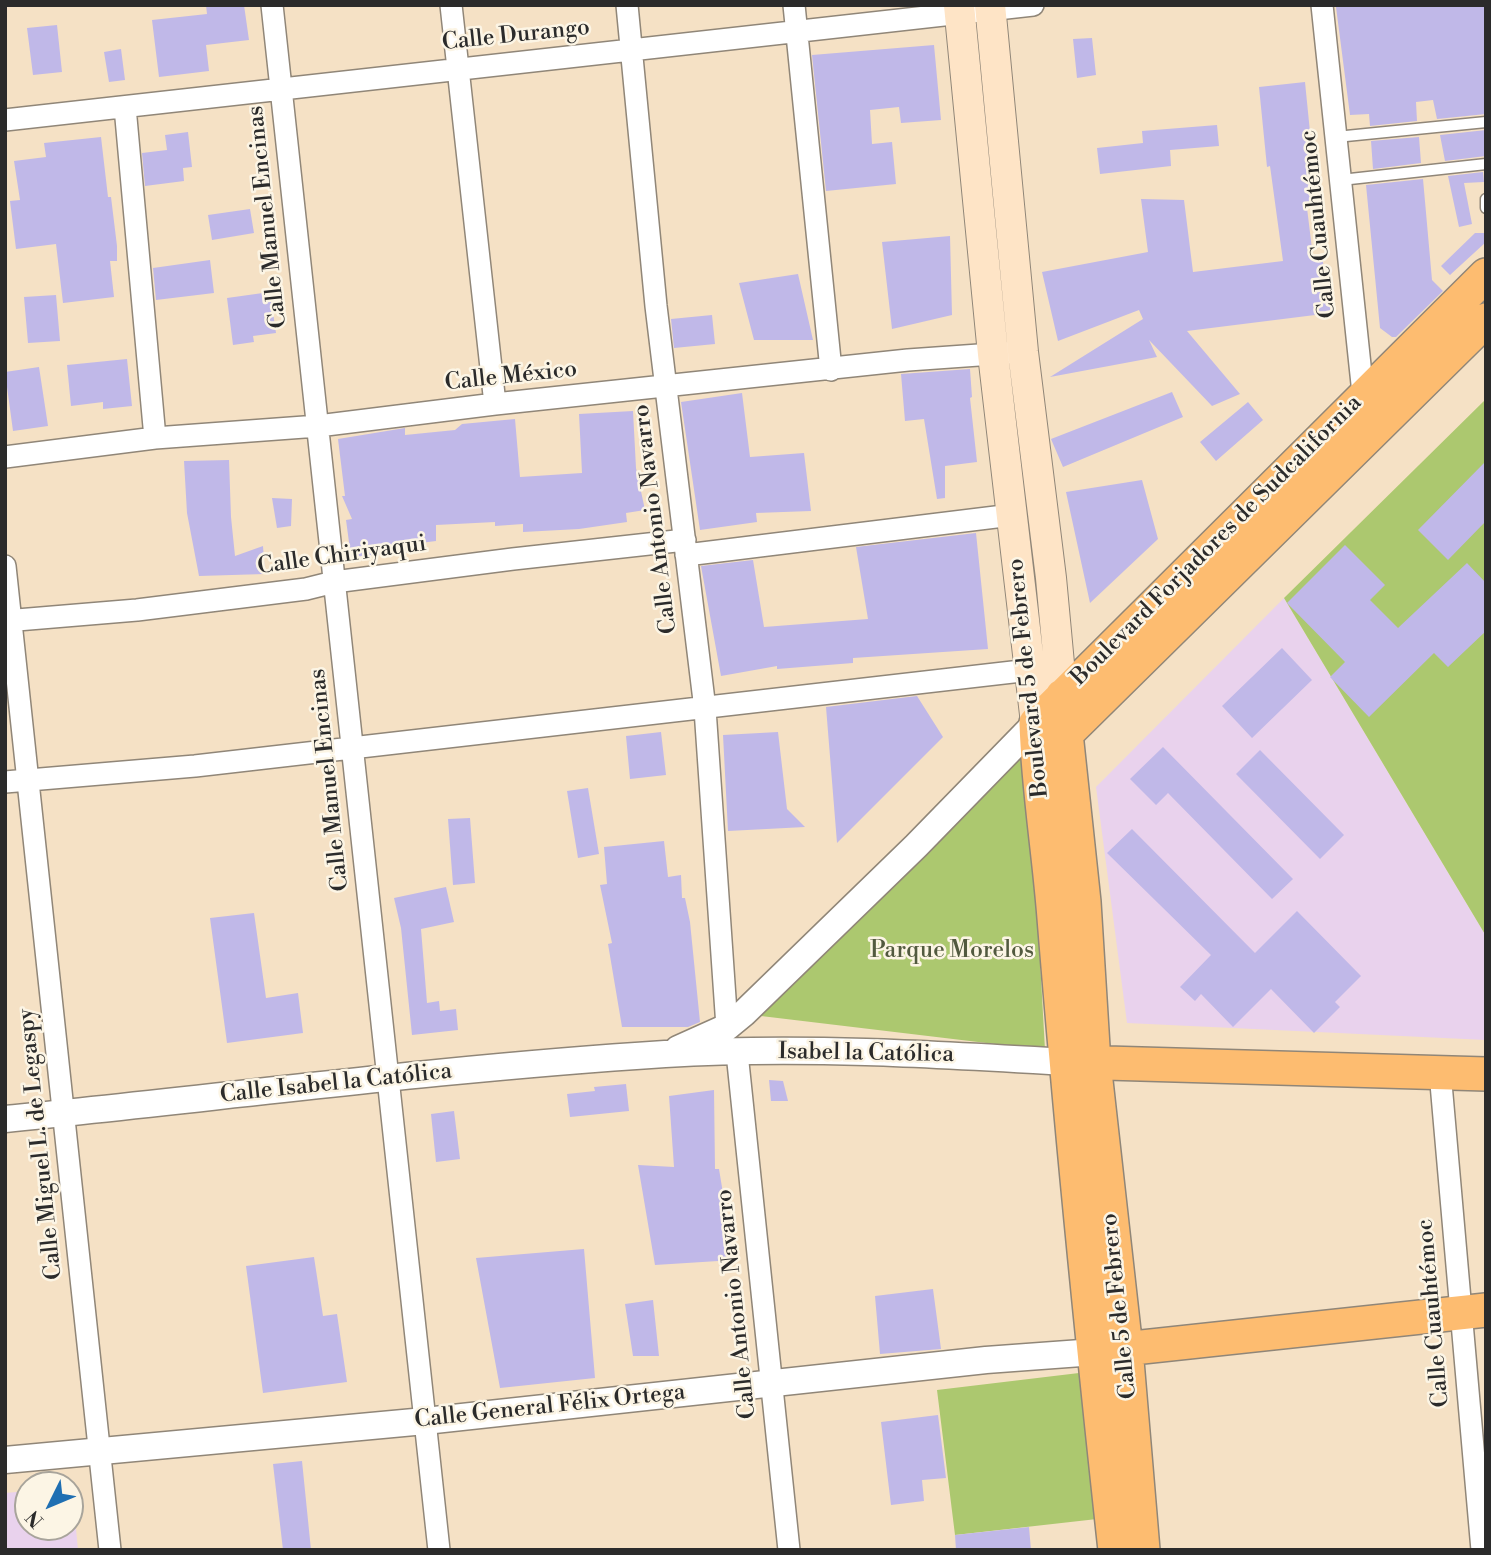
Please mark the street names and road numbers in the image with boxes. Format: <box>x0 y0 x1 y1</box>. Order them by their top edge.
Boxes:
street label: Calle Durango <box>441 15 591 57</box>
street label: Calle Manuel Encinas <box>243 104 293 330</box>
street label: Calle Cuauhtémoc <box>1295 129 1343 319</box>
street label: Calle México <box>443 356 579 398</box>
street label: Boulevard Forjadores de Sudcalifornia <box>1066 390 1368 692</box>
street label: Calle Antonio Navarro <box>628 403 684 635</box>
street label: Calle Chiriyaqui <box>256 530 428 582</box>
street label: Boulevard 5 de Febrero <box>1003 557 1055 799</box>
street label: Calle Manuel Encinas <box>305 667 355 893</box>
street label: Calle Miguel L. de Legaspy <box>13 1007 69 1281</box>
street label: Isabel la Católica <box>778 1039 954 1069</box>
street label: Calle Isabel la Católica <box>219 1058 453 1110</box>
street label: Calle Antonio Navarro <box>711 1188 763 1420</box>
street label: Calle 5 de Febrero <box>1097 1212 1143 1400</box>
street label: Calle Cuauhtémoc <box>1412 1218 1456 1408</box>
street label: Calle General Félix Ortega <box>413 1379 687 1435</box>

